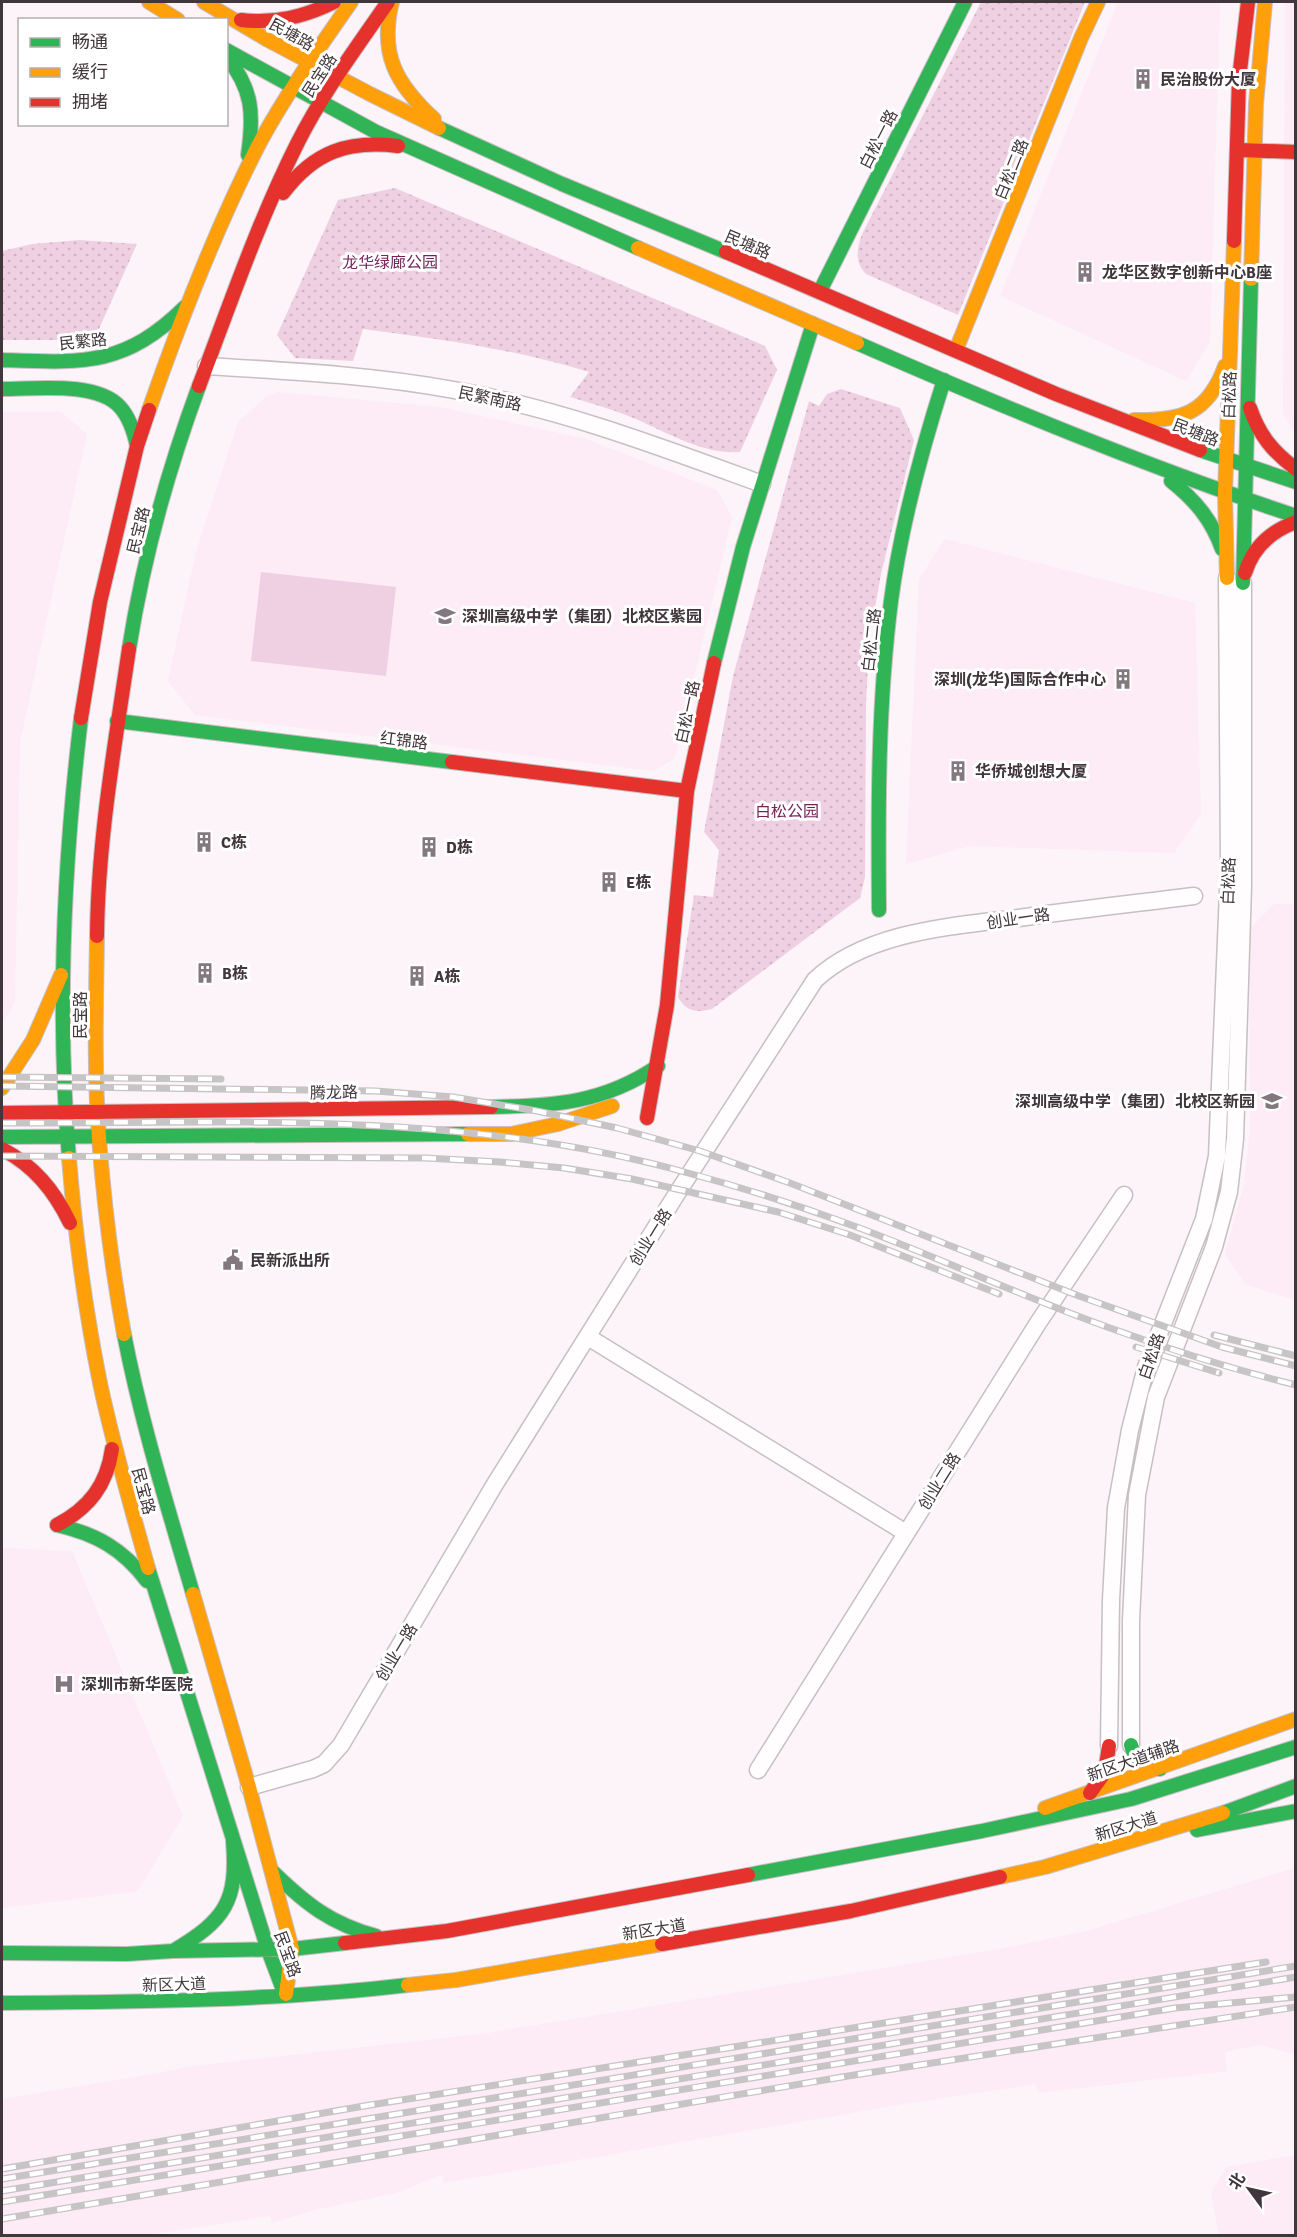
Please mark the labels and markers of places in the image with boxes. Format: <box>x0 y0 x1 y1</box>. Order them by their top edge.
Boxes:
building icon: 民治股份大厦 <box>1131 67 1155 91</box>
place label: 民治股份大厦 <box>1160 70 1256 90</box>
building icon: 龙华区数字创新中心B座 <box>1073 260 1097 284</box>
place label: 龙华区数字创新中心B座 <box>1102 263 1272 283</box>
school or university icon: 深圳高级中学（集团）北校区紫园 <box>433 604 457 628</box>
place label: 深圳高级中学（集团）北校区紫园 <box>462 607 702 627</box>
building icon: 深圳(龙华)国际合作中心 <box>1111 667 1135 691</box>
place label: 深圳(龙华)国际合作中心 <box>934 670 1106 690</box>
building icon: 华侨城创想大厦 <box>946 759 970 783</box>
place label: 华侨城创想大厦 <box>975 762 1087 782</box>
building icon: C栋 <box>192 830 216 854</box>
place label: C栋 <box>221 833 247 853</box>
building icon: D栋 <box>417 835 441 859</box>
place label: D栋 <box>446 838 473 858</box>
building icon: E栋 <box>597 870 621 894</box>
place label: E栋 <box>626 873 651 893</box>
building icon: B栋 <box>193 961 217 985</box>
place label: B栋 <box>222 964 248 984</box>
building icon: A栋 <box>405 964 429 988</box>
place label: A栋 <box>434 967 460 987</box>
school or university icon: 深圳高级中学（集团）北校区新园 <box>1260 1089 1284 1113</box>
place label: 深圳高级中学（集团）北校区新园 <box>1015 1092 1255 1112</box>
public building icon: 民新派出所 <box>221 1248 245 1272</box>
place label: 民新派出所 <box>250 1251 330 1271</box>
hospital icon: 深圳市新华医院 <box>52 1672 76 1696</box>
place label: 深圳市新华医院 <box>81 1675 193 1695</box>

